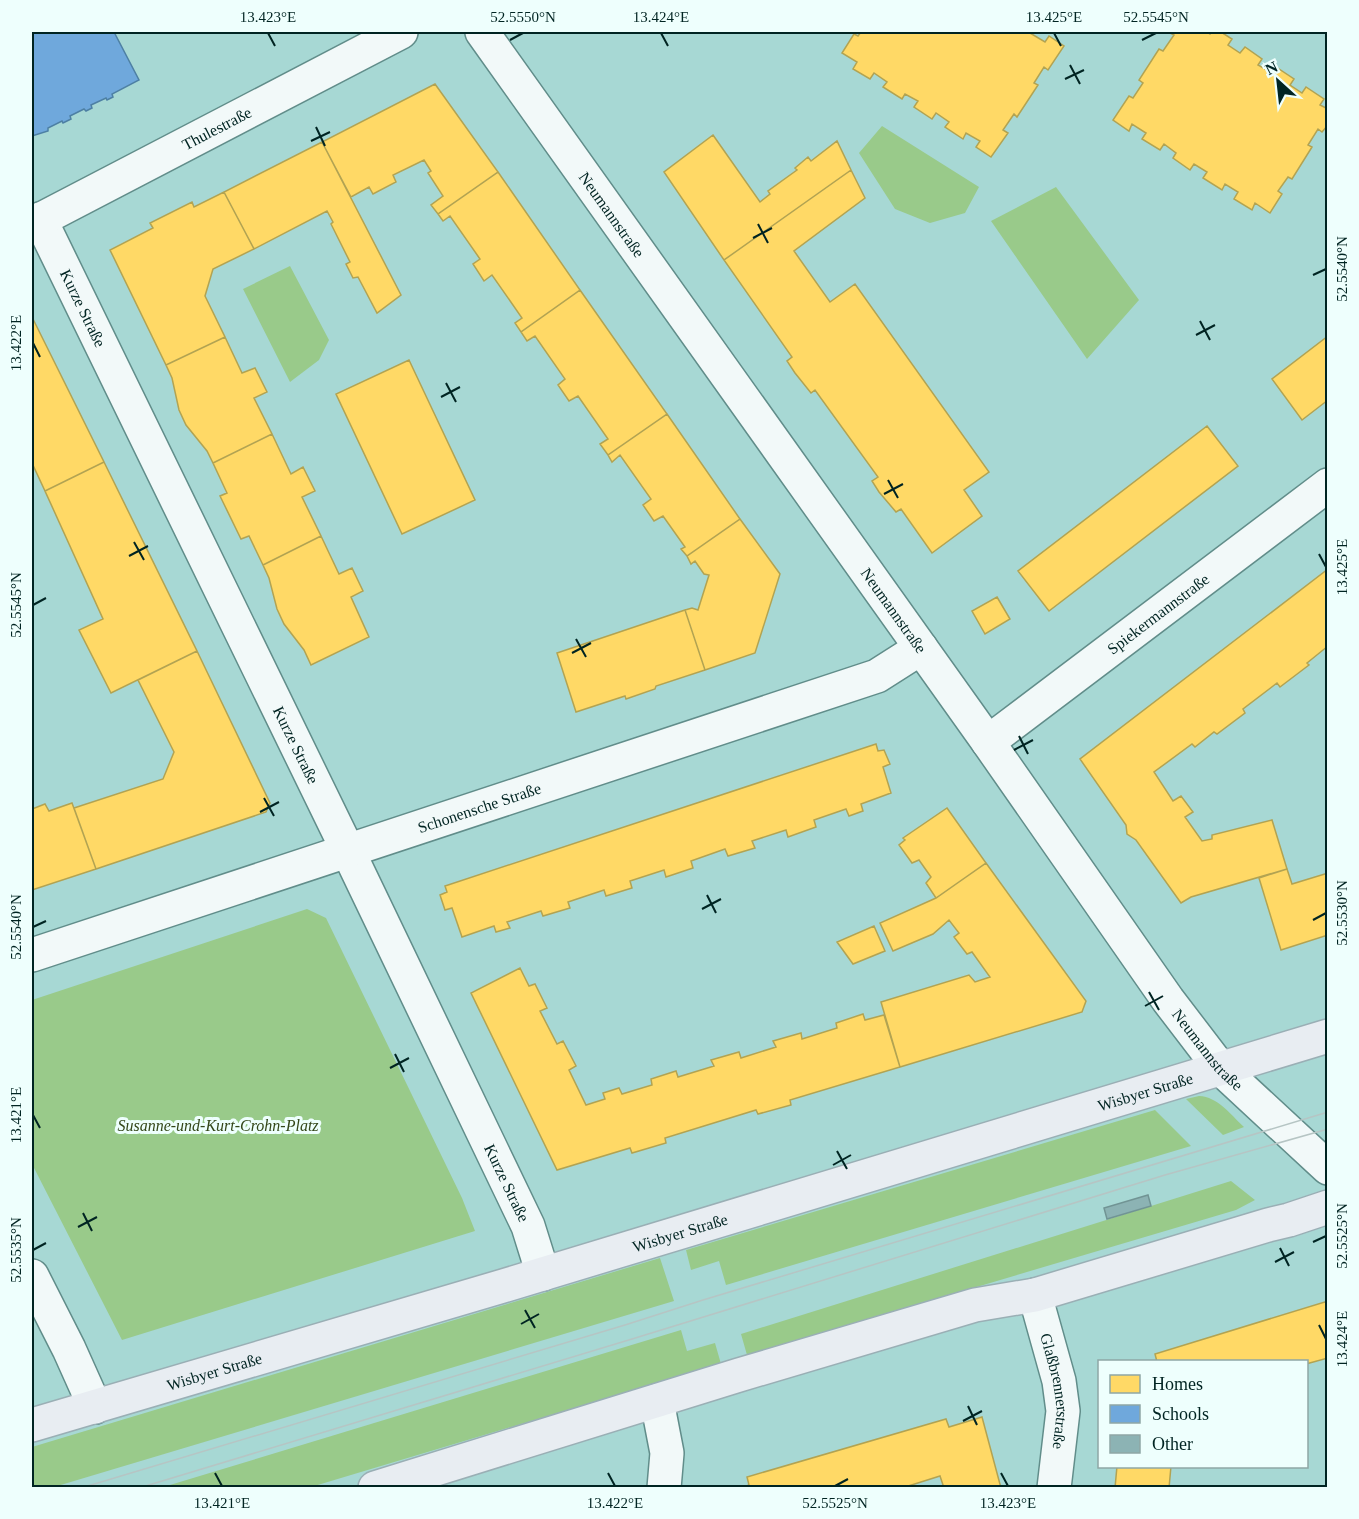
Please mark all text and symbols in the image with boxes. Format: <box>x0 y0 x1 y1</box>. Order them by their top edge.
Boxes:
text: 13.423°E <box>240 9 296 25</box>
text: 52.5550°N <box>490 9 556 25</box>
text: 13.424°E <box>633 9 689 25</box>
text: 13.425°E <box>1026 9 1082 25</box>
text: 52.5545°N <box>1123 9 1189 25</box>
north arrow <box>1248 51 1308 111</box>
text: N <box>1262 58 1281 78</box>
street label: Thulestraße <box>179 103 254 153</box>
street label: Neumannstraße <box>576 169 648 260</box>
text: 52.5540°N <box>1334 236 1350 302</box>
street label: Kurze Straße <box>57 267 109 349</box>
text: 13.422°E <box>8 315 24 371</box>
text: 13.425°E <box>1334 539 1350 595</box>
street label: Neumannstraße <box>858 564 930 656</box>
street label: Spiekermannstraße <box>1104 570 1212 657</box>
text: 52.5545°N <box>8 572 24 638</box>
street label: Kurze Straße <box>270 703 322 786</box>
street label: Schonensche Straße <box>416 779 543 836</box>
text: 52.5530°N <box>1334 880 1350 946</box>
text: 52.5540°N <box>8 894 24 960</box>
street label: Neumannstraße <box>1169 1005 1246 1093</box>
street label: Wisbyer Straße <box>1095 1069 1195 1114</box>
text: 13.421°E <box>8 1087 24 1143</box>
park label: Susanne-und-Kurt-Crohn-Platz <box>117 1117 319 1134</box>
street label: Kurze Straße <box>481 1141 533 1224</box>
text: 52.5525°N <box>1334 1203 1350 1269</box>
street label: Wisbyer Straße <box>630 1210 730 1255</box>
text: 52.5535°N <box>8 1217 24 1283</box>
text: 13.424°E <box>1334 1311 1350 1367</box>
street label: Glaßbrennerstraße <box>1038 1331 1072 1450</box>
street label: Wisbyer Straße <box>165 1349 264 1393</box>
legend <box>1098 1360 1308 1468</box>
text: Homes <box>1152 1374 1203 1394</box>
text: Schools <box>1152 1404 1209 1424</box>
text: Other <box>1152 1434 1193 1454</box>
text: 13.421°E <box>194 1495 250 1511</box>
text: 13.422°E <box>587 1495 643 1511</box>
text: 52.5525°N <box>802 1495 868 1511</box>
text: 13.423°E <box>980 1495 1036 1511</box>

